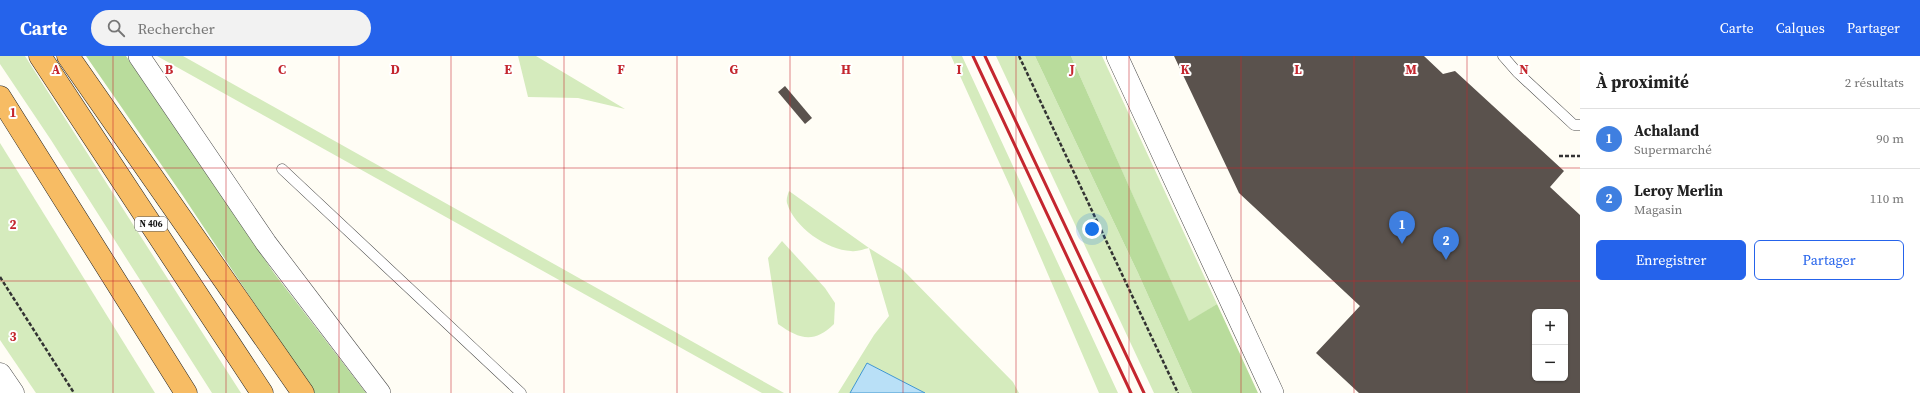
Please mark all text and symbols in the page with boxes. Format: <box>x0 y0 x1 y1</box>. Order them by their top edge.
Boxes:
search box <box>91 10 371 46</box>
text: Carte <box>20 15 67 41</box>
icon: search <box>105 17 127 39</box>
text: Rechercher <box>137 18 215 39</box>
text: Carte <box>1720 18 1754 38</box>
text: Calques <box>1776 18 1825 38</box>
text: Partager <box>1847 18 1900 38</box>
text: A <box>52 61 61 78</box>
text: B <box>165 61 174 78</box>
text: C <box>278 61 286 78</box>
text: D <box>390 61 400 78</box>
text: E <box>504 61 512 78</box>
text: F <box>617 61 625 78</box>
text: G <box>730 61 739 78</box>
text: H <box>841 61 851 78</box>
text: I <box>956 61 962 78</box>
text: J <box>1068 61 1075 78</box>
text: K <box>1180 61 1190 78</box>
text: L <box>1294 61 1302 78</box>
text: M <box>1405 61 1417 78</box>
text: N <box>1519 61 1529 78</box>
text: À proximité <box>1596 70 1689 94</box>
text: 2 résultats <box>1845 74 1904 91</box>
text: 1 <box>9 104 17 121</box>
text: Achaland <box>1634 120 1699 141</box>
text: 1 <box>1605 130 1613 147</box>
text: 90 m <box>1876 130 1904 147</box>
text: Supermarché <box>1634 141 1712 158</box>
text: Leroy Merlin <box>1634 180 1723 201</box>
text: 2 <box>1605 190 1613 207</box>
text: 110 m <box>1870 190 1904 207</box>
text: Magasin <box>1634 201 1682 218</box>
pin: 1 <box>1389 211 1415 244</box>
text: 2 <box>9 216 17 233</box>
road number: N 406 <box>135 217 167 231</box>
your location <box>1082 219 1102 239</box>
pin: 2 <box>1433 227 1459 260</box>
button: Enregistrer <box>1596 240 1746 280</box>
button: Partager <box>1754 240 1904 280</box>
map controls <box>1532 309 1568 381</box>
button: + <box>1532 309 1568 345</box>
text: 3 <box>9 328 17 345</box>
button: − <box>1532 345 1568 381</box>

